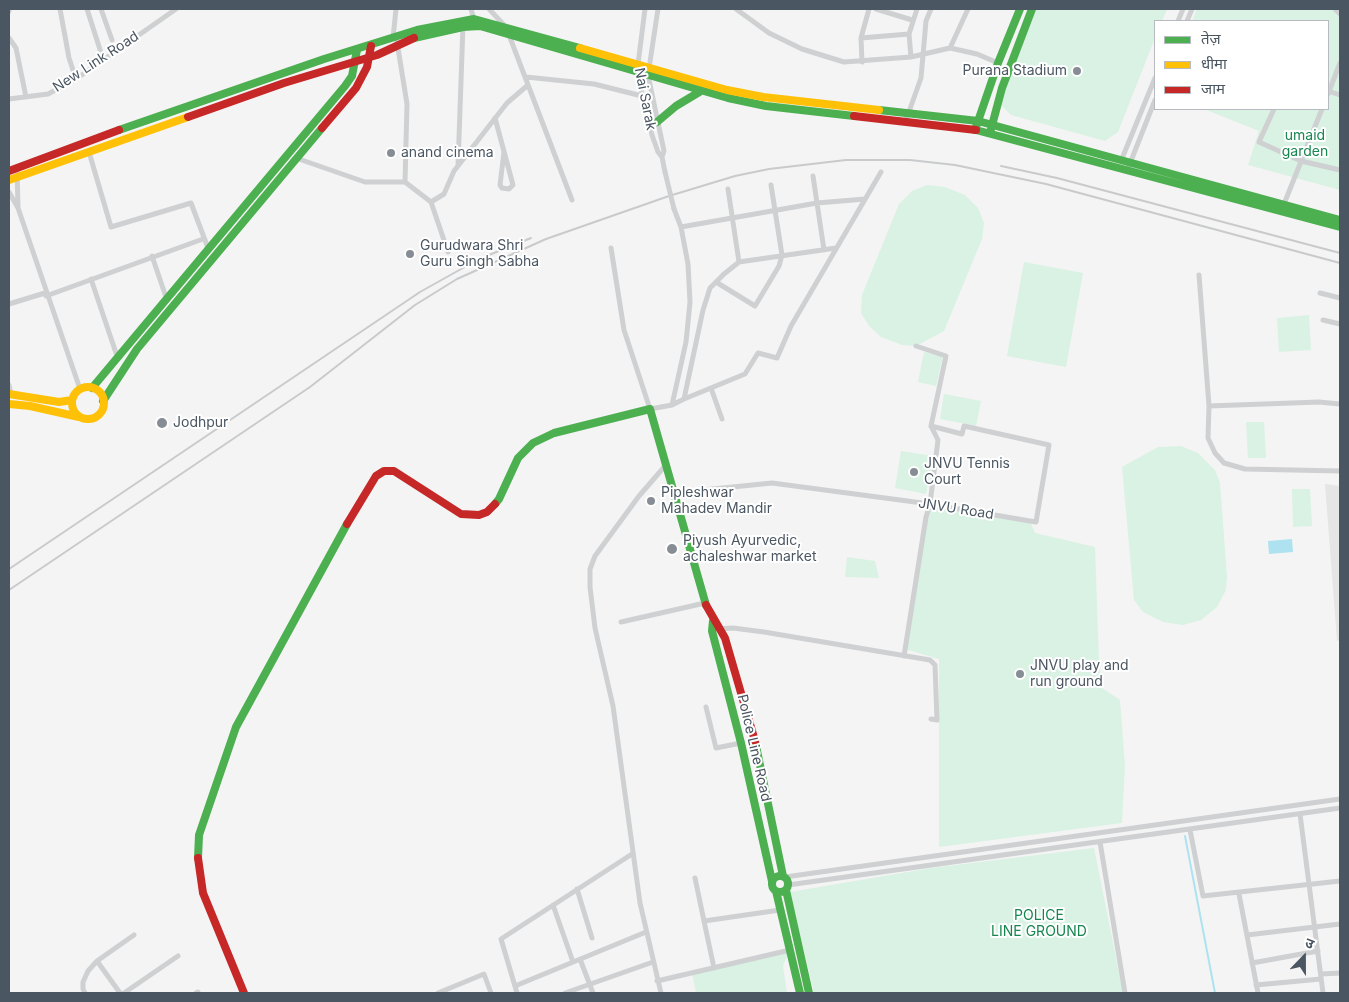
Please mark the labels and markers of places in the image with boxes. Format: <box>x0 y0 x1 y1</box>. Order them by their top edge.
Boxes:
place label: Purana Stadium <box>963 63 1067 79</box>
marker: Purana Stadium <box>1071 65 1083 77</box>
place label: anand cinema <box>401 145 494 161</box>
marker: anand cinema <box>385 147 397 159</box>
place label: Gurudwara Shri Guru Singh Sabha <box>420 238 539 270</box>
marker: Gurudwara Shri Guru Singh Sabha <box>404 248 416 260</box>
place label: Jodhpur <box>173 415 228 431</box>
marker: Jodhpur <box>155 416 169 430</box>
place label: JNVU Tennis Court <box>924 456 1010 488</box>
marker: JNVU Tennis Court <box>908 466 920 478</box>
place label: Pipleshwar Mahadev Mandir <box>661 485 772 518</box>
marker: Pipleshwar Mahadev Mandir <box>645 495 657 507</box>
place label: Piyush Ayurvedic, achaleshwar market <box>683 533 816 566</box>
marker: Piyush Ayurvedic, achaleshwar market <box>665 542 679 556</box>
place label: JNVU play and run ground <box>1030 658 1129 690</box>
marker: JNVU play and run ground <box>1014 668 1026 680</box>

